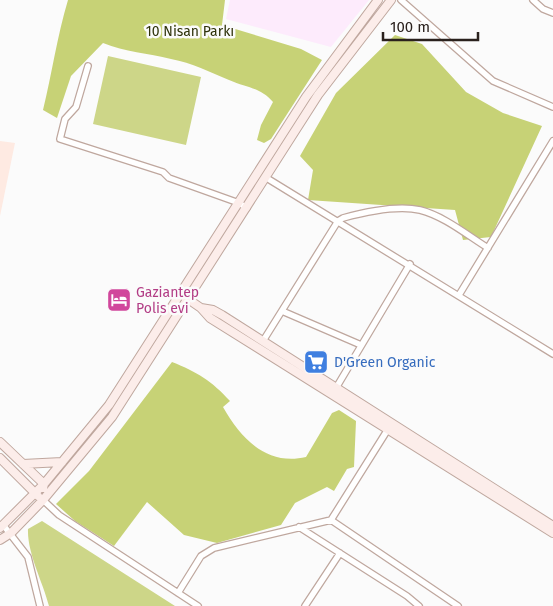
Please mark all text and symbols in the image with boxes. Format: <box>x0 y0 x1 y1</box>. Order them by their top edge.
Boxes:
scale bar <box>383 10 478 42</box>
text: 100 m <box>390 18 430 36</box>
park label: 10 Nisan Parkı <box>146 23 234 40</box>
place label: Gaziantep Polis evi <box>136 284 199 317</box>
hotel icon: Gaziantep Polis evi <box>106 287 132 313</box>
supermarket icon: D'Green Organic <box>303 349 329 375</box>
place label: D'Green Organic <box>334 354 436 371</box>

